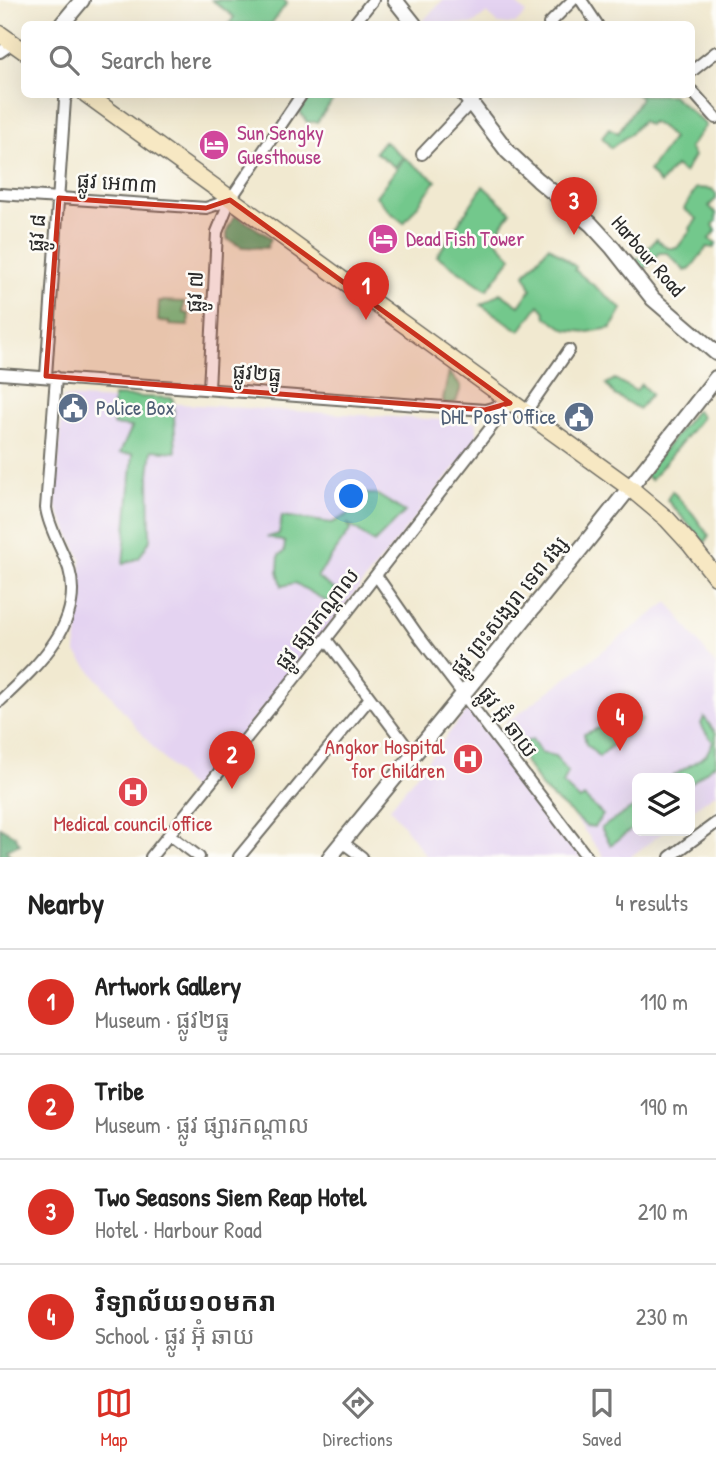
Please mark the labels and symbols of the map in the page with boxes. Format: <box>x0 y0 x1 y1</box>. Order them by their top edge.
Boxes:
place label: Sun Sengky Guesthouse <box>237 118 324 171</box>
hotel icon: Sun Sengky Guesthouse <box>197 128 231 162</box>
street label: ផ្លូវ អេ៣៣ <box>75 165 158 205</box>
pin: 3 <box>551 177 597 235</box>
street label: Harbour Road <box>605 209 692 303</box>
street label: ផ្លូវ ៨ <box>21 213 58 253</box>
hotel icon: Dead Fish Tower <box>366 222 400 256</box>
place label: Dead Fish Tower <box>406 224 524 253</box>
pin: 1 <box>343 262 389 320</box>
street label: ផ្លូវ ៧ <box>179 271 215 314</box>
street label: ផ្លូវ២ធ្នូ <box>231 356 283 394</box>
public building icon: Police Box <box>56 391 90 425</box>
place label: Police Box <box>96 393 175 422</box>
public building icon: DHL Post Office <box>562 400 596 434</box>
place label: DHL Post Office <box>441 402 556 431</box>
your location <box>334 479 368 513</box>
street label: ផ្លូវ ព្រះសង្ឃរា ទេព វង្ស <box>443 530 578 685</box>
street label: ផ្លូវ ផ្សារកណ្តាល <box>268 562 370 679</box>
street label: ផ្លូវ អ៊ុំ ឆាយ <box>468 680 545 767</box>
pin: 4 <box>597 693 643 751</box>
pin: 2 <box>209 731 255 789</box>
place label: Angkor Hospital for Children <box>325 732 445 785</box>
hospital icon: Angkor Hospital for Children <box>451 742 485 776</box>
hospital icon: Medical council office <box>116 775 150 809</box>
place label: Medical council office <box>53 809 213 838</box>

